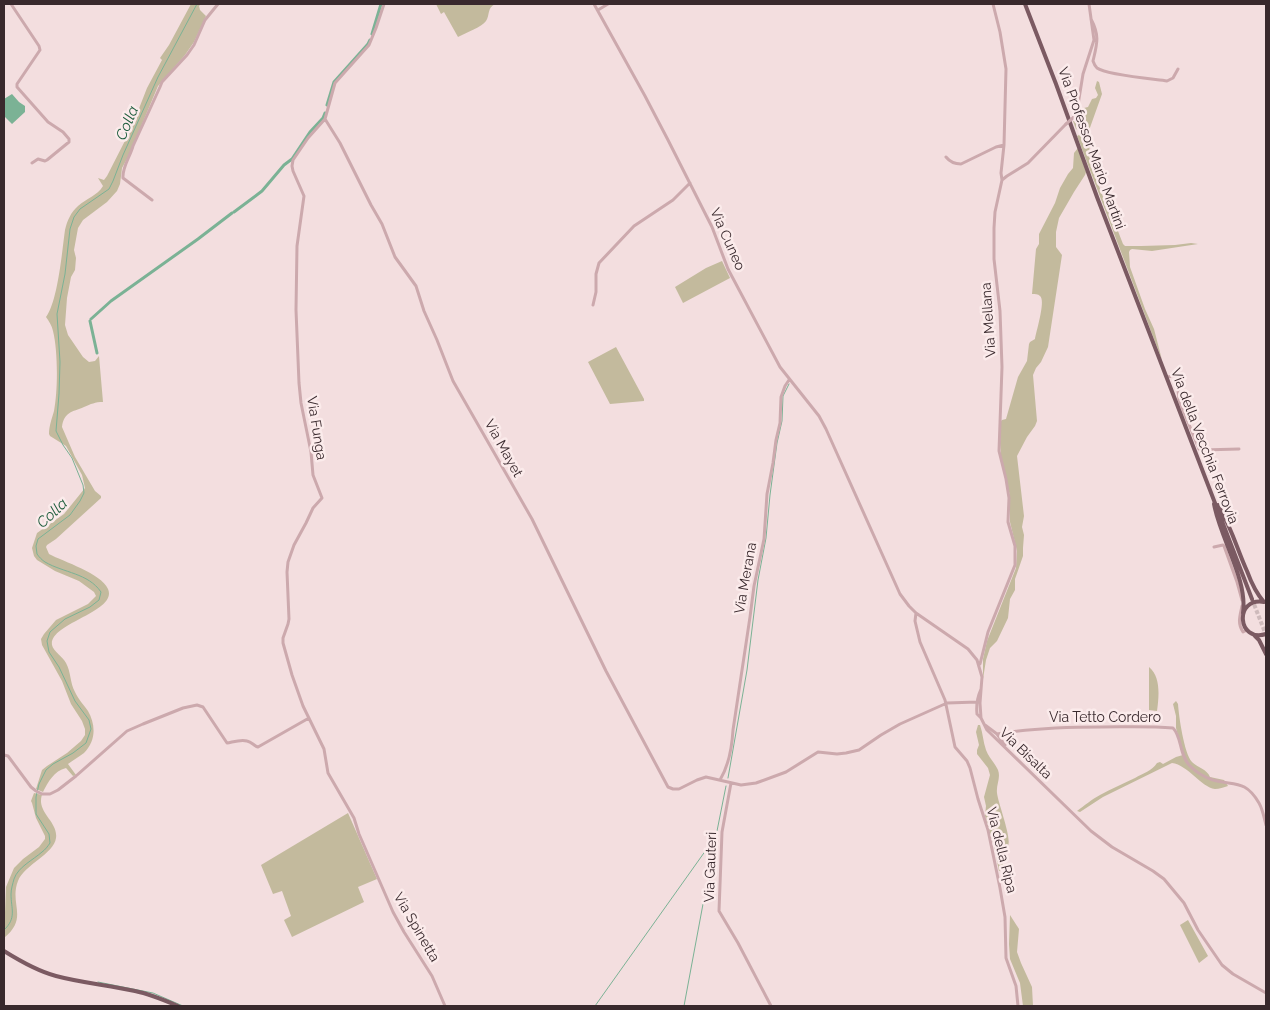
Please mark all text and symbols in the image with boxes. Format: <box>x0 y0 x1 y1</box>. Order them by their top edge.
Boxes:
street label: Via Professor Mario Martini <box>1055 65 1129 231</box>
water label: Colla <box>112 103 142 143</box>
street label: Via Cuneo <box>707 205 749 273</box>
street label: Via Mellana <box>977 282 999 358</box>
street label: Via della Vecchia Ferrovia <box>1168 366 1242 526</box>
street label: Via Funga <box>304 395 330 461</box>
street label: Via Mayet <box>482 416 527 480</box>
water label: Colla <box>33 494 71 532</box>
street label: Via Merana <box>731 541 759 615</box>
street label: Via Tetto Cordero <box>1049 709 1161 725</box>
street label: Via Bisalta <box>996 724 1056 782</box>
street label: Via della Ripa <box>984 805 1020 895</box>
street label: Via Gauteri <box>701 832 719 902</box>
street label: Via Spinetta <box>391 890 443 964</box>

